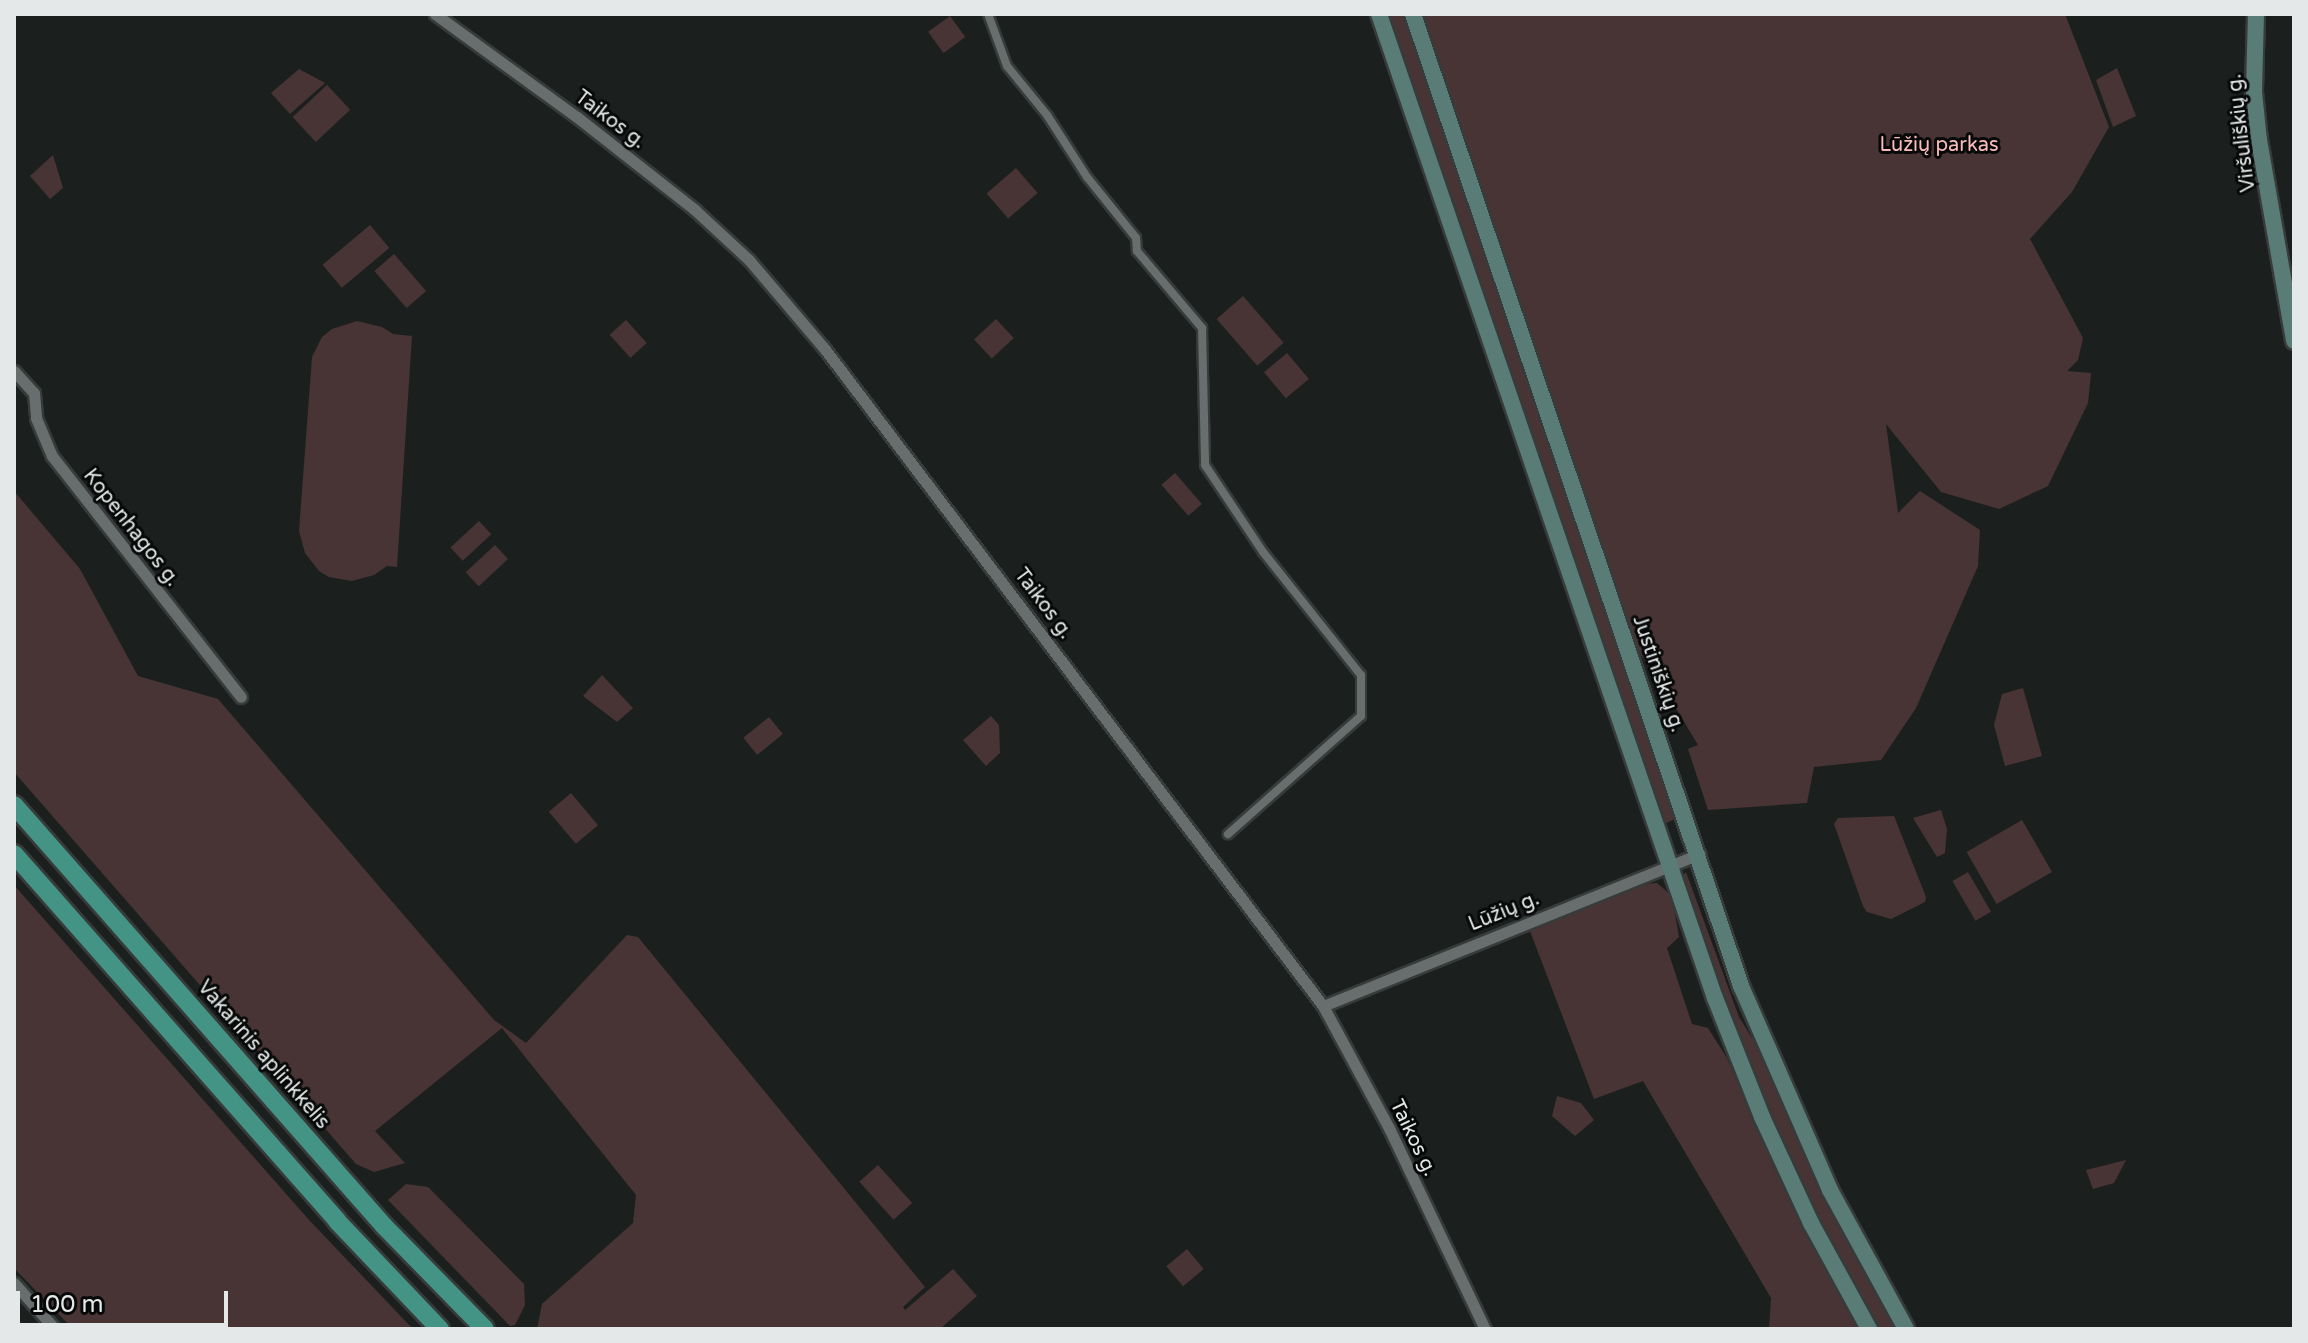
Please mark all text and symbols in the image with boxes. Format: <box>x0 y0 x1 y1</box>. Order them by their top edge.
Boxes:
street label: Viršuliškių g. <box>2223 73 2261 193</box>
street label: Taikos g. <box>570 86 650 154</box>
park label: Lūžių parkas <box>1879 133 1999 157</box>
street label: Kopenhagos g. <box>78 464 184 592</box>
street label: Taikos g. <box>1009 564 1077 644</box>
street label: Justiniškių g. <box>1627 613 1689 735</box>
street label: Lūžių g. <box>1465 887 1543 937</box>
street label: Vakarinis aplinkkelis <box>192 976 334 1134</box>
street label: Taikos g. <box>1384 1096 1442 1180</box>
scale bar <box>20 1275 232 1325</box>
text: 100 m <box>30 1290 104 1319</box>

